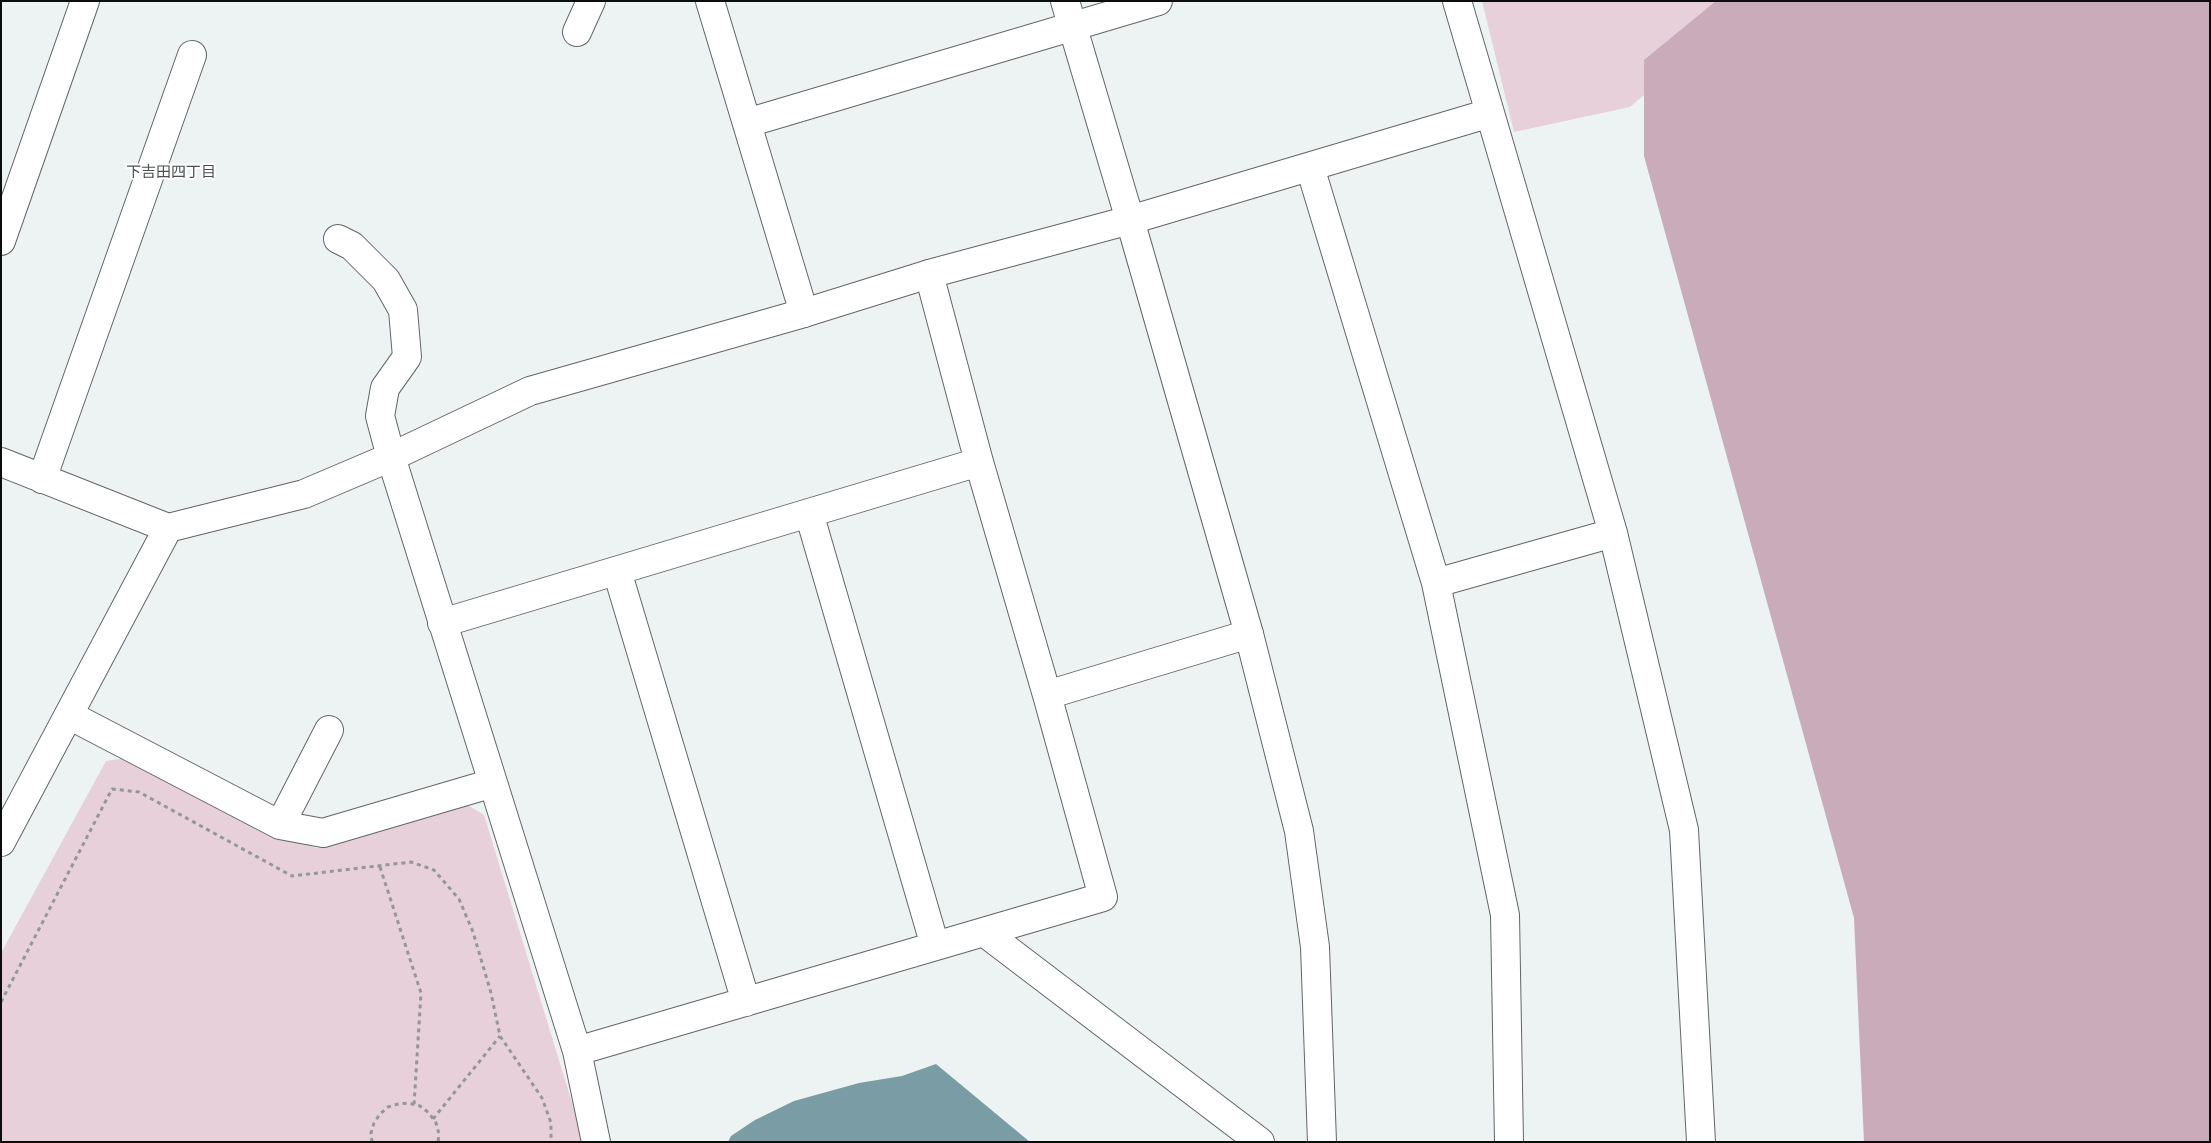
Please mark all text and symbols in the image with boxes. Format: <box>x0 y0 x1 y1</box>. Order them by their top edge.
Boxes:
district label: 下吉田四丁目 <box>126 165 216 183</box>

